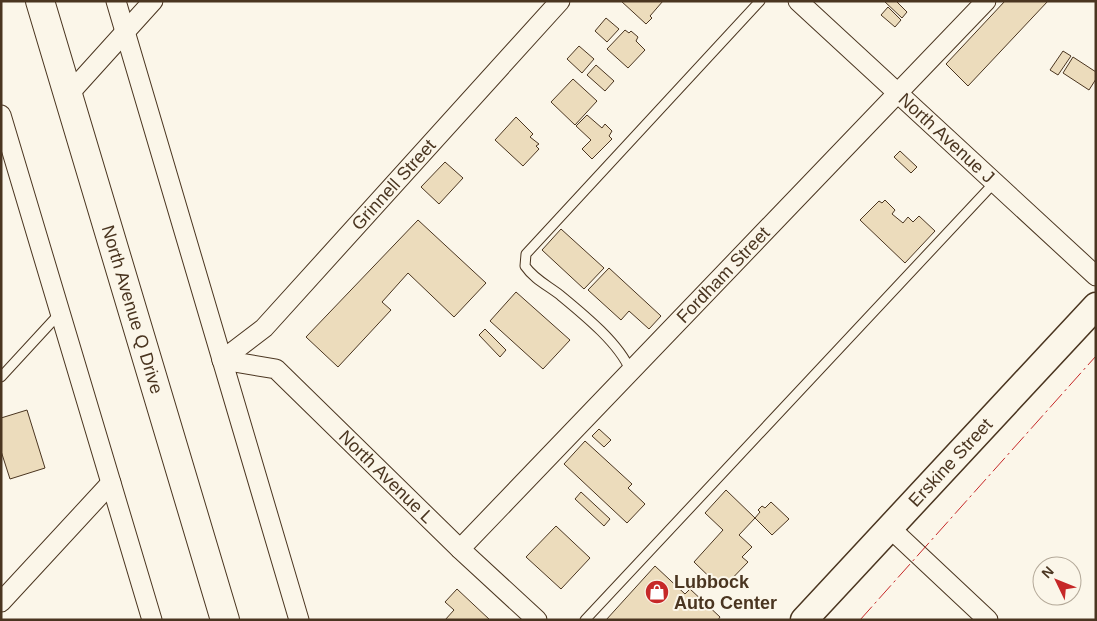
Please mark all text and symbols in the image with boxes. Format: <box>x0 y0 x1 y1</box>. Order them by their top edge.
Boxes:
street label: North Avenue J <box>895 89 998 187</box>
street label: Grinnell Street <box>348 135 440 234</box>
street label: North Avenue Q Drive <box>98 223 167 396</box>
street label: Fordham Street <box>673 223 774 327</box>
street label: Erskine Street <box>905 414 996 511</box>
street label: North Avenue L <box>335 426 438 527</box>
north arrow <box>1032 556 1082 606</box>
text: N <box>1038 563 1057 581</box>
place label: Lubbock Auto Center <box>674 572 777 613</box>
shop icon: Lubbock Auto Center <box>644 579 670 605</box>

